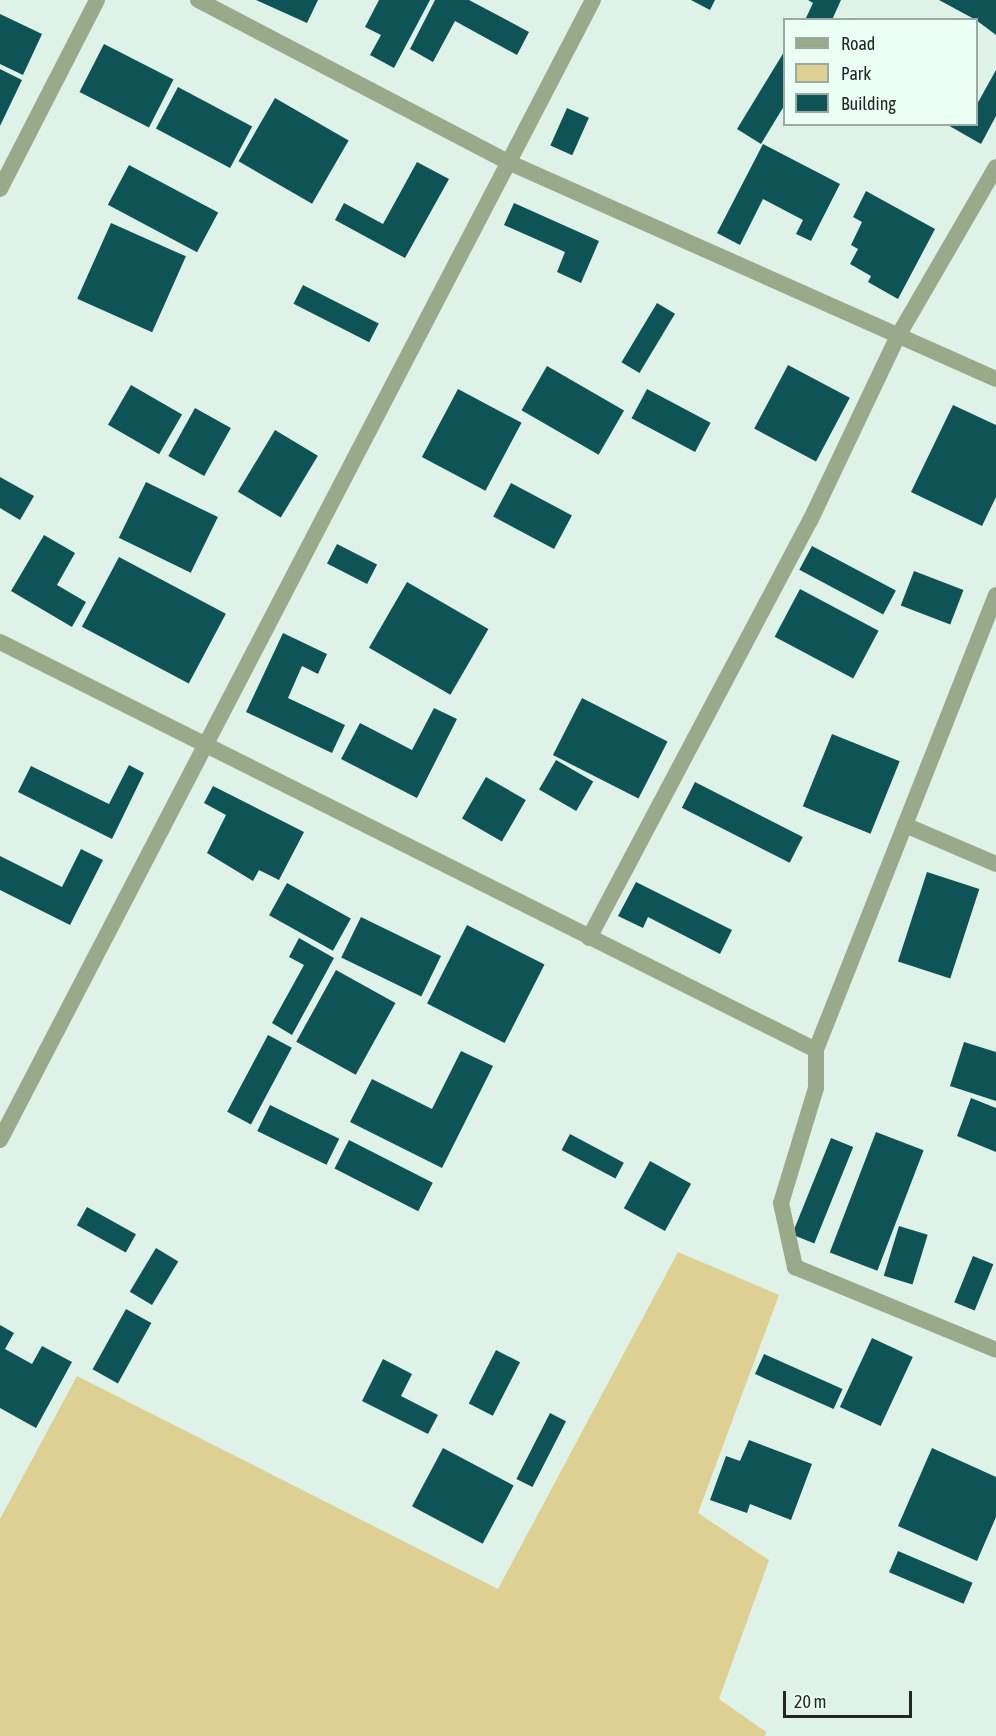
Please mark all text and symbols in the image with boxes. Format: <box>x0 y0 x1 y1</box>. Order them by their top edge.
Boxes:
legend <box>783 18 978 126</box>
text: Road <box>841 33 875 54</box>
text: Park <box>841 63 871 84</box>
text: Building <box>841 93 896 114</box>
scale bar <box>786 1679 915 1717</box>
text: 20 m <box>794 1691 826 1712</box>

